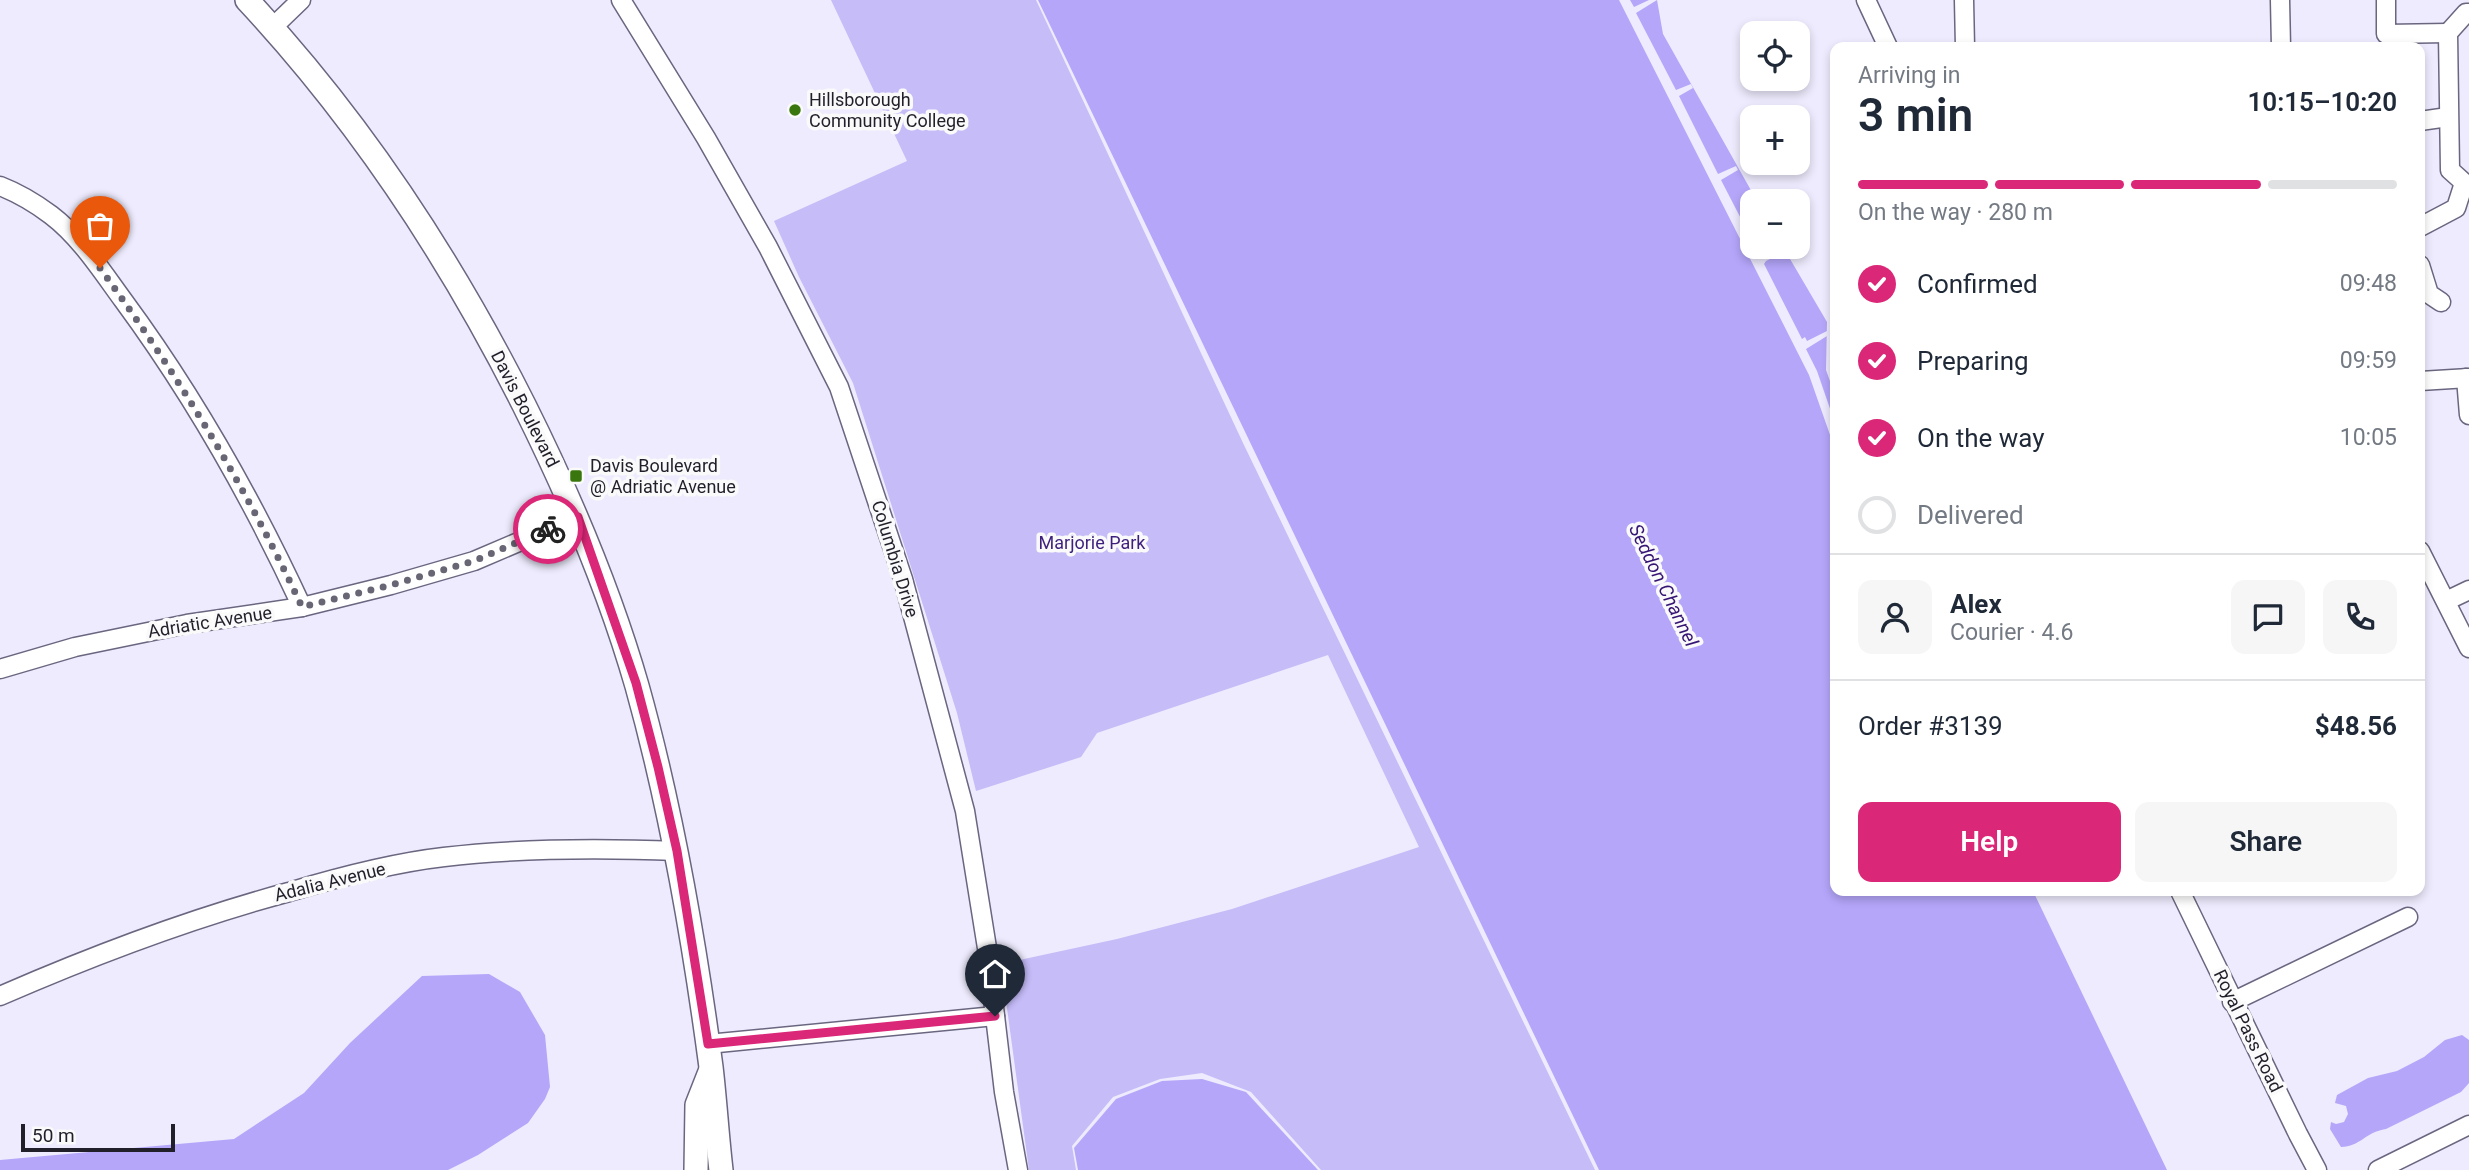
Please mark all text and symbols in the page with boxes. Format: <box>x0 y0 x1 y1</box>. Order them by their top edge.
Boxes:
map controls <box>1740 21 1810 259</box>
button: locate <box>1740 21 1810 91</box>
text: Arriving in <box>1858 62 1961 89</box>
text: 10:15–10:20 <box>2247 87 2397 117</box>
text: 3 min <box>1858 88 1973 142</box>
place label: Hillsborough Community College <box>809 89 966 131</box>
marker: Hillsborough Community College <box>787 102 803 118</box>
button: + <box>1740 105 1810 175</box>
button: − <box>1740 189 1810 259</box>
pin <box>70 196 130 268</box>
text: On the way · 280 m <box>1858 199 2053 226</box>
icon: bag <box>81 207 119 245</box>
icon: check <box>1858 265 1896 303</box>
text: Confirmed <box>1917 269 2038 299</box>
text: 09:48 <box>2340 270 2397 297</box>
icon: check <box>1858 342 1896 380</box>
text: Preparing <box>1917 346 2029 376</box>
street label: Davis Boulevard <box>487 347 564 471</box>
text: 09:59 <box>2340 347 2397 374</box>
icon: check <box>1858 419 1896 457</box>
text: On the way <box>1917 423 2045 453</box>
text: 10:05 <box>2340 424 2397 451</box>
place label: Davis Boulevard @ Adriatic Avenue <box>590 455 736 497</box>
marker: Davis Boulevard @ Adriatic Avenue <box>568 468 584 484</box>
courier <box>513 494 583 564</box>
street label: Columbia Drive <box>868 498 923 620</box>
text: Delivered <box>1917 500 2024 530</box>
icon: bike <box>529 510 567 548</box>
water label: Seddon Channel <box>1624 520 1703 651</box>
park label: Marjorie Park <box>1039 532 1146 553</box>
button: person <box>1858 580 1932 654</box>
button: chat <box>2231 580 2305 654</box>
button: phone <box>2323 580 2397 654</box>
text: Alex <box>1950 589 2002 619</box>
street label: Adriatic Avenue <box>146 601 273 642</box>
text: Courier · 4.6 <box>1950 619 2073 646</box>
text: Order #3139 <box>1858 711 2003 741</box>
text: $48.56 <box>2315 711 2397 741</box>
button: Help <box>1858 802 2121 882</box>
button: Share <box>2135 802 2397 882</box>
street label: Adalia Avenue <box>272 858 388 905</box>
pin <box>965 944 1025 1016</box>
icon: home <box>976 955 1014 993</box>
street label: Royal Pass Road <box>2210 966 2287 1095</box>
scale bar <box>21 1121 175 1153</box>
text: 50 m <box>32 1124 75 1147</box>

